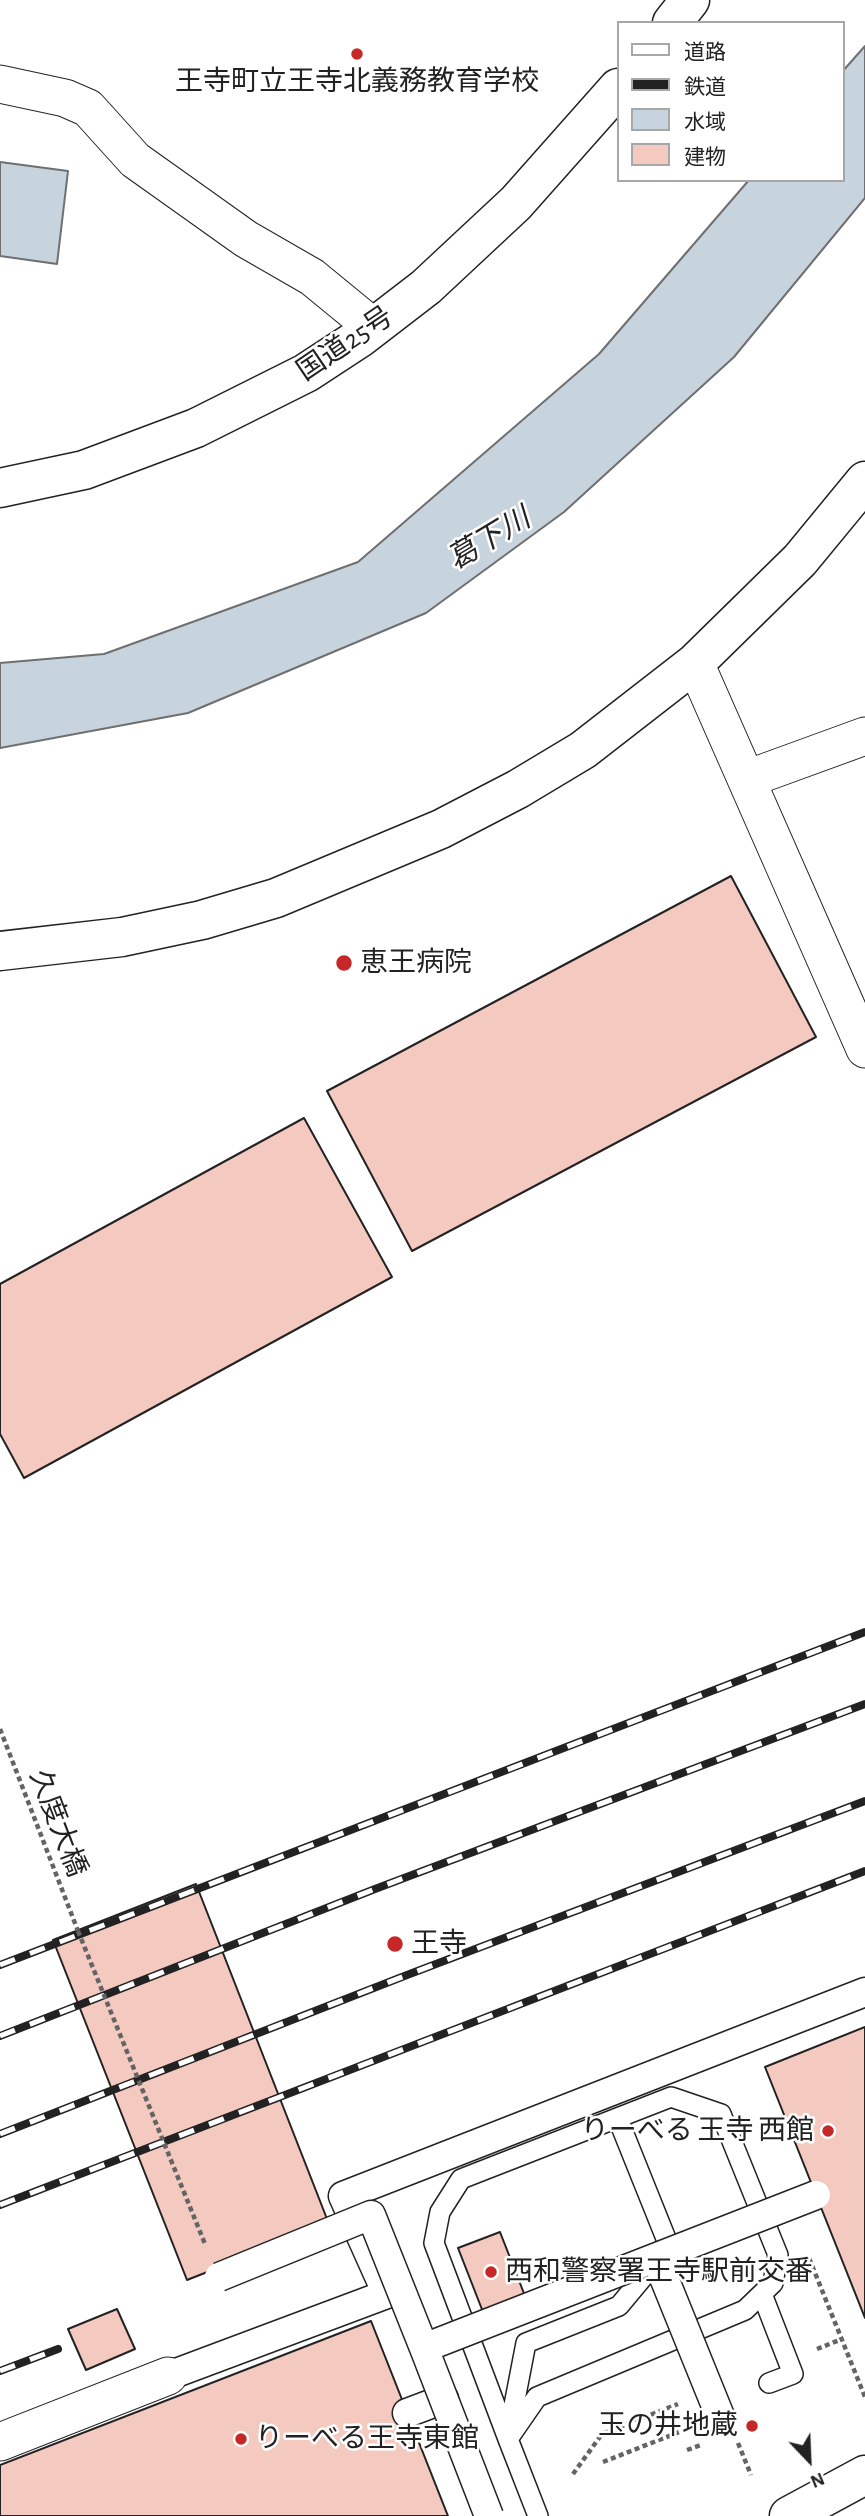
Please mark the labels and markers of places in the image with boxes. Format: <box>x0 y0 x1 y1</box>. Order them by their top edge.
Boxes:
marker: 王寺町立王寺北義務教育学校 <box>349 46 365 62</box>
place label: 王寺町立王寺北義務教育学校 <box>175 65 539 99</box>
place label: 恵王病院 <box>360 946 472 980</box>
marker: 恵王病院 <box>334 953 354 973</box>
place label: 王寺 <box>411 1927 467 1961</box>
marker: 王寺 <box>385 1934 405 1954</box>
place label: りーべる 王寺 西館 <box>581 2114 814 2148</box>
marker: りーべる 王寺 西館 <box>820 2123 836 2139</box>
place label: 西和警察署王寺駅前交番 <box>505 2255 813 2289</box>
marker: 西和警察署王寺駅前交番 <box>483 2264 499 2280</box>
place label: 玉の井地蔵 <box>598 2409 738 2443</box>
marker: 玉の井地蔵 <box>744 2418 760 2434</box>
place label: りーべる王寺東館 <box>255 2422 479 2456</box>
marker: りーべる王寺東館 <box>233 2431 249 2447</box>

